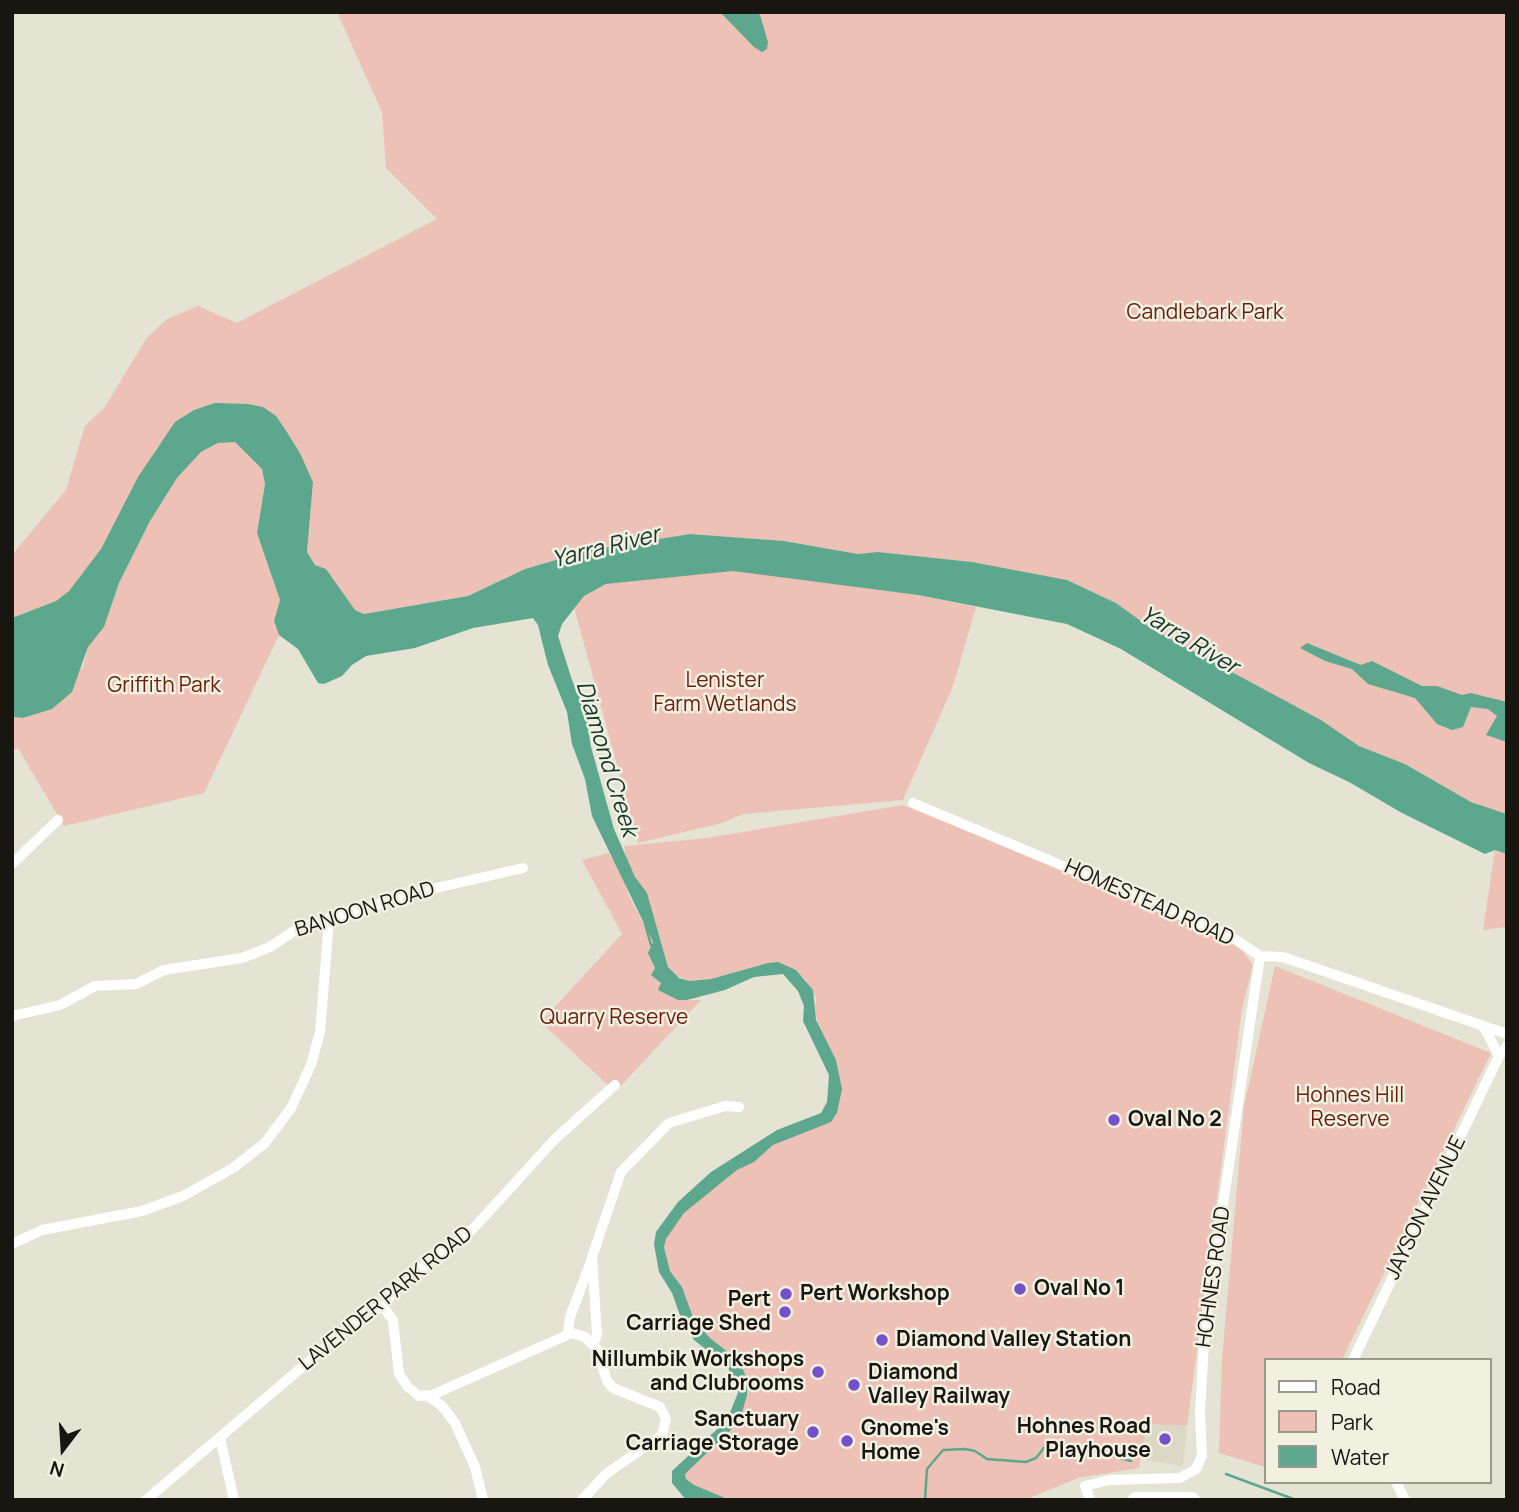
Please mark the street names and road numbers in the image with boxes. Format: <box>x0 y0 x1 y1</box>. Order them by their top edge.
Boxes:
street label: HOMESTEAD ROAD <box>1060 854 1238 952</box>
street label: BANOON ROAD <box>292 877 438 943</box>
street label: JAYSON AVENUE <box>1380 1132 1472 1284</box>
street label: HOHNES ROAD <box>1192 1205 1236 1349</box>
street label: LAVENDER PARK ROAD <box>294 1221 478 1377</box>

